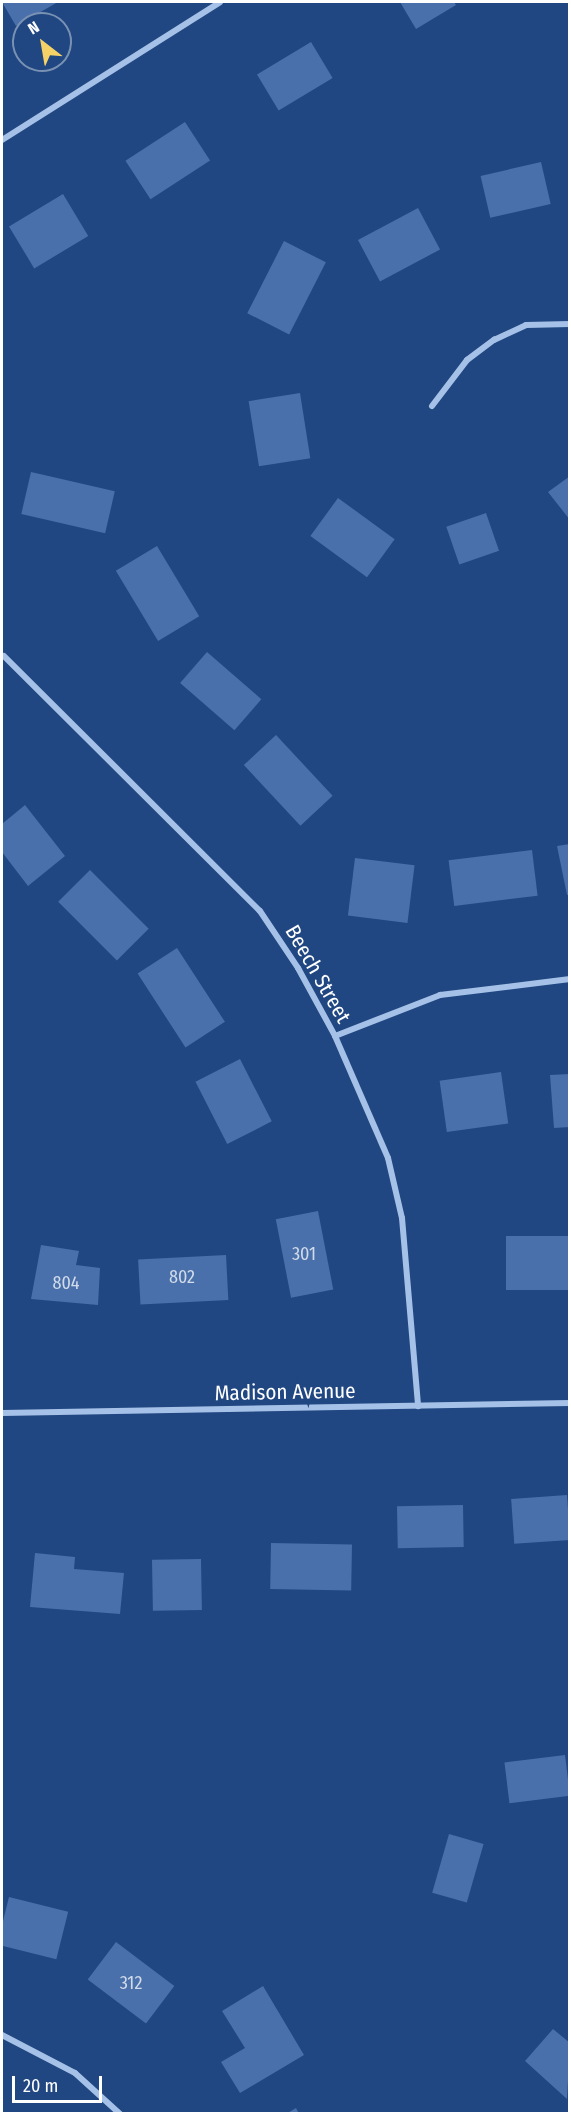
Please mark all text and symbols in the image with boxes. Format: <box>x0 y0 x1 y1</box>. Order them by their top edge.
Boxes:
north arrow <box>12 12 72 72</box>
text: N <box>24 17 43 38</box>
street label: Beech Street <box>280 921 356 1027</box>
house number: 301 <box>292 1243 316 1265</box>
house number: 802 <box>169 1266 195 1288</box>
house number: 804 <box>52 1272 80 1294</box>
street label: Madison Avenue <box>214 1378 356 1406</box>
house number: 312 <box>120 1972 142 1994</box>
scale bar <box>15 2064 105 2102</box>
text: 20 m <box>23 2075 58 2097</box>

